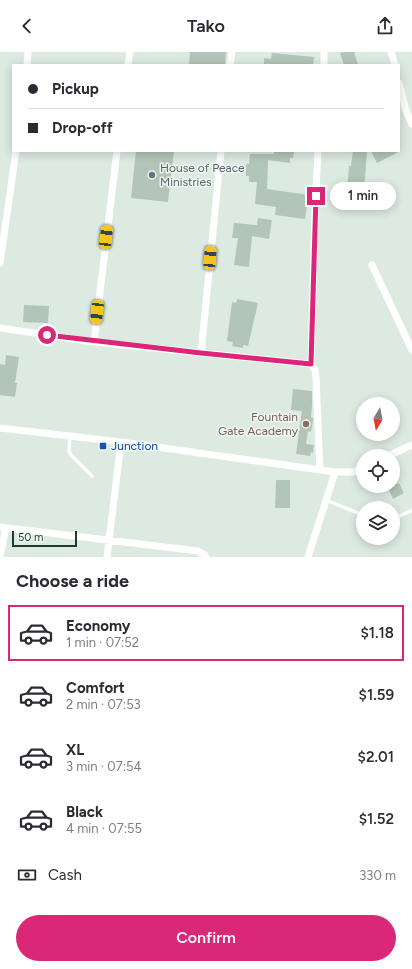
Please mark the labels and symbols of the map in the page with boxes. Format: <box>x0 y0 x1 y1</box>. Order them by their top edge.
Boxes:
place label: House of Peace Ministries <box>160 161 245 189</box>
marker: House of Peace Ministries <box>147 170 157 180</box>
callout: 1 min <box>330 182 396 210</box>
route end <box>307 187 325 205</box>
car <box>99 224 113 250</box>
car <box>203 246 217 270</box>
car <box>90 299 104 325</box>
route start <box>38 326 56 344</box>
north arrow <box>356 397 400 441</box>
place label: Fountain Gate Academy <box>218 410 299 438</box>
marker: Fountain Gate Academy <box>301 419 311 429</box>
place label: Junction <box>111 439 158 453</box>
marker: Junction <box>98 441 108 451</box>
scale bar <box>12 529 77 548</box>

